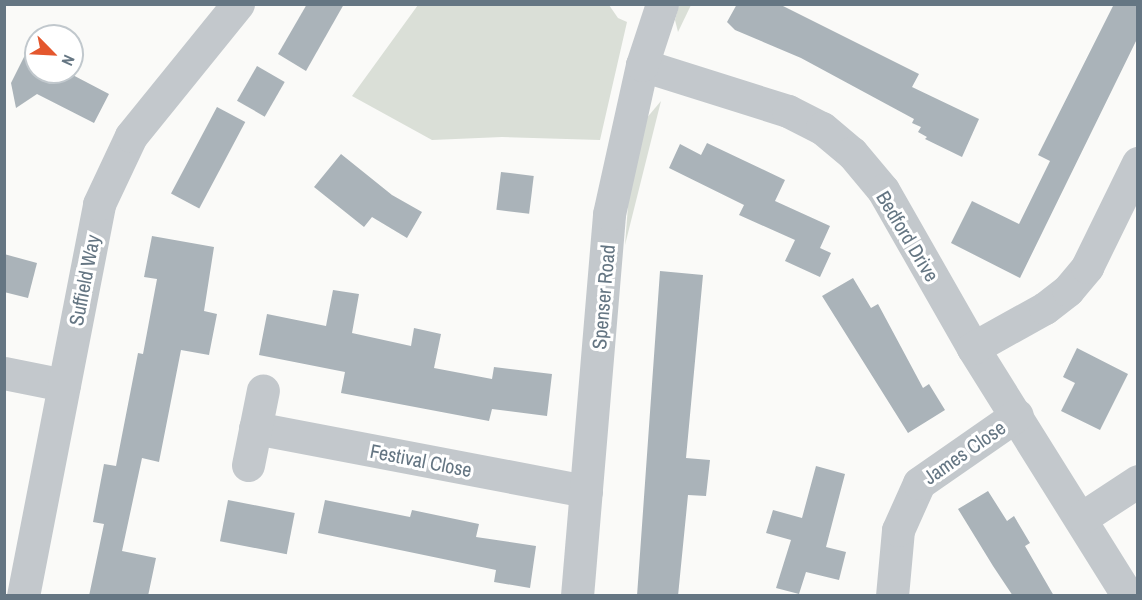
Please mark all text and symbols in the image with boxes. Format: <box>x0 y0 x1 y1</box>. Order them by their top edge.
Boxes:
north arrow <box>24 24 84 84</box>
text: N <box>57 52 81 69</box>
street label: Bedford Drive <box>872 186 944 286</box>
street label: Suffield Way <box>63 233 105 327</box>
street label: Spenser Road <box>586 244 620 350</box>
street label: James Close <box>918 415 1010 489</box>
street label: Festival Close <box>368 438 474 482</box>

